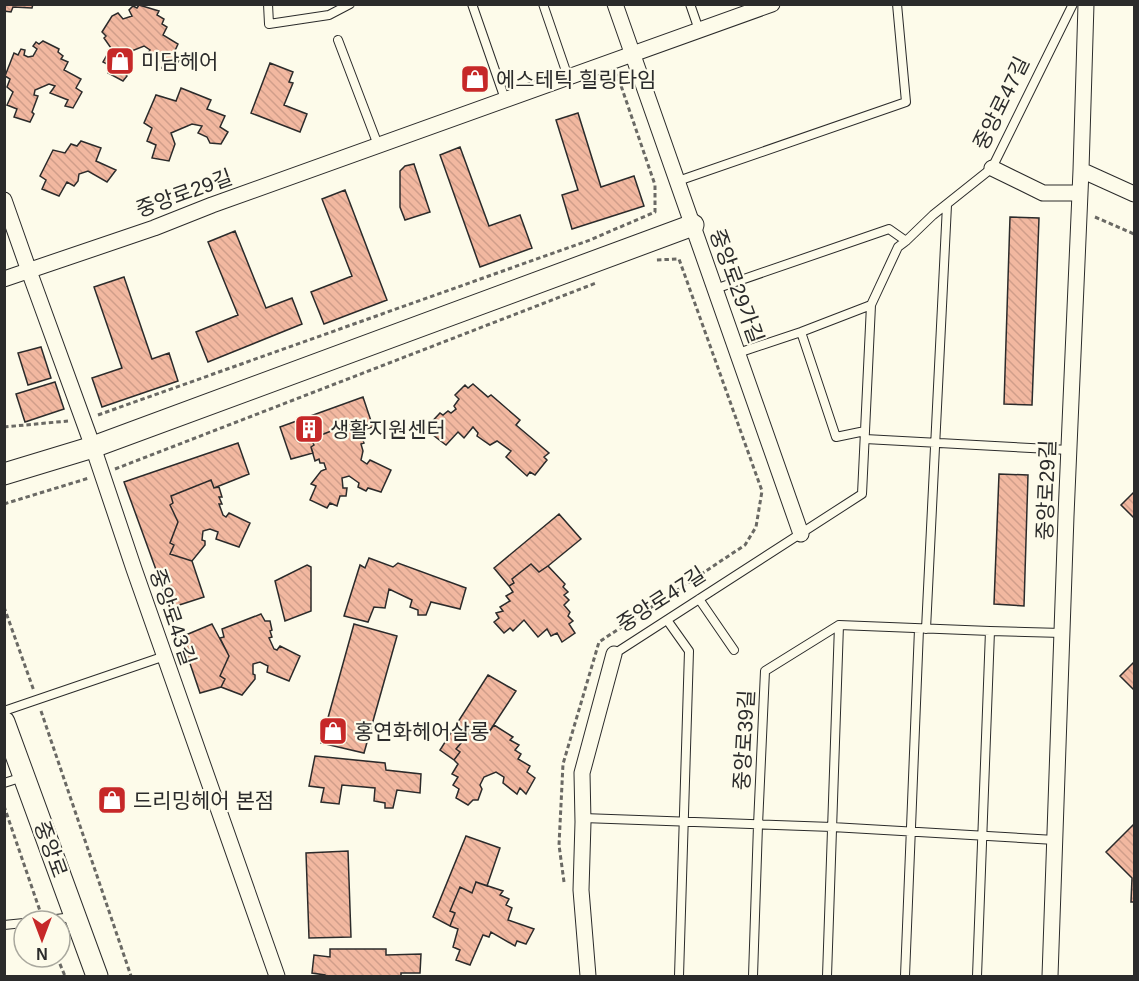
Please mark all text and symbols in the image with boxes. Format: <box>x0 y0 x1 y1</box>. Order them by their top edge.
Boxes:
shop icon: 미담헤어 <box>104 45 136 77</box>
place label: 미담헤어 <box>141 50 218 73</box>
street label: 중앙로47길 <box>969 53 1033 153</box>
shop icon: 에스테틱 힐링타임 <box>459 63 491 95</box>
place label: 에스테틱 힐링타임 <box>496 68 656 91</box>
street label: 중앙로29길 <box>133 165 235 221</box>
street label: 중앙로29가길 <box>706 226 768 346</box>
building icon: 생활지원센터 <box>293 413 325 445</box>
place label: 생활지원센터 <box>330 418 446 441</box>
street label: 중앙로29길 <box>1033 439 1059 541</box>
street label: 중앙로47길 <box>613 562 709 636</box>
street label: 중앙로43길 <box>146 566 200 668</box>
street label: 중앙로39길 <box>730 689 758 791</box>
shop icon: 홍연화헤어살롱 <box>317 715 349 747</box>
place label: 홍연화헤어살롱 <box>354 720 489 743</box>
shop icon: 드리밍헤어 본점 <box>96 784 128 816</box>
place label: 드리밍헤어 본점 <box>133 789 274 812</box>
street label: 중앙로 <box>30 818 72 880</box>
north arrow <box>12 909 72 969</box>
text: N <box>36 945 48 962</box>

